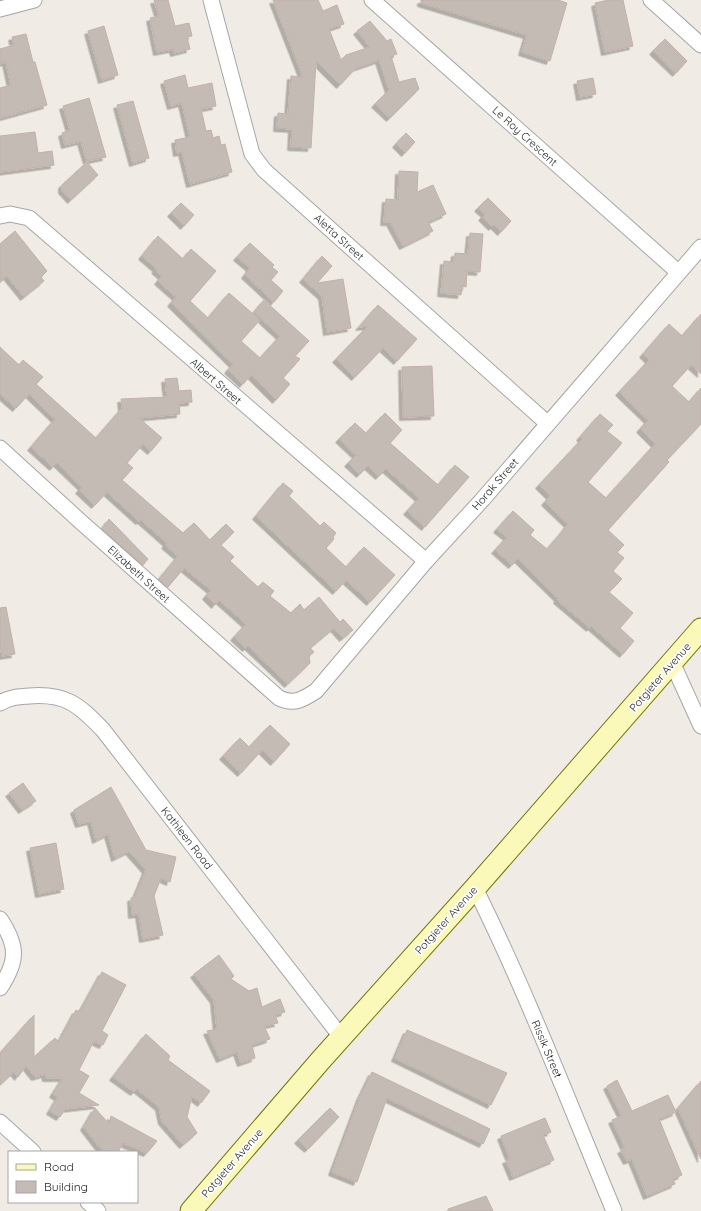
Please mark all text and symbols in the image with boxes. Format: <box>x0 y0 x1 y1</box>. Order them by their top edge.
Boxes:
street label: Le Roy Crescent <box>490 103 561 169</box>
street label: Aletta Street <box>311 211 367 263</box>
street label: Albert Street <box>187 355 245 407</box>
street label: Horak Street <box>469 455 522 513</box>
street label: Elizabeth Street <box>105 542 173 606</box>
street label: Potgieter Avenue <box>626 640 694 714</box>
street label: Kathleen Road <box>158 804 216 872</box>
street label: Potgieter Avenue <box>412 883 480 957</box>
street label: Rissik Street <box>529 1018 566 1080</box>
street label: Potgieter Avenue <box>198 1126 266 1200</box>
legend <box>8 1151 138 1203</box>
text: Road <box>44 1159 74 1174</box>
text: Building <box>44 1179 88 1194</box>

